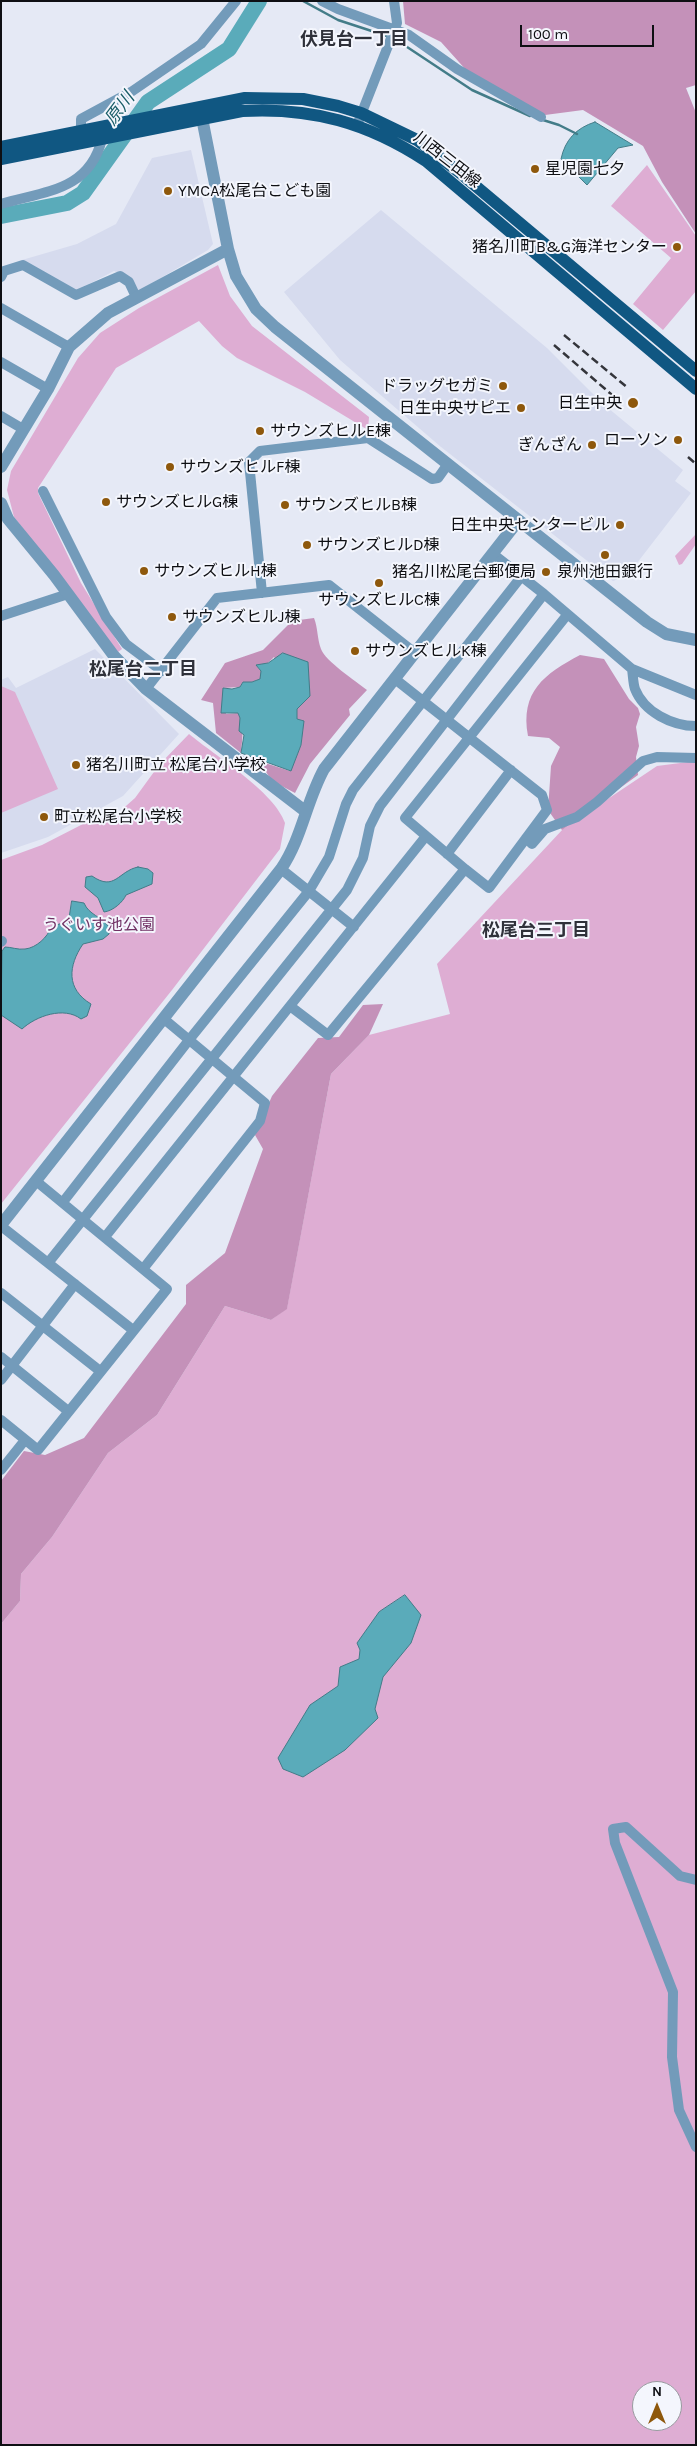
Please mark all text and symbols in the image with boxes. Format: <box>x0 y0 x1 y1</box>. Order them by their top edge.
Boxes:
scale bar <box>522 15 656 47</box>
text: 100 m <box>528 25 568 43</box>
district label: 伏見台一丁目 <box>300 29 408 51</box>
water label: 原川 <box>101 88 139 130</box>
street label: 川西三田線 <box>410 128 484 192</box>
place label: 星児園七夕 <box>545 159 625 179</box>
marker: 星児園七夕 <box>529 163 541 175</box>
place label: YMCA松尾台こども園 <box>178 181 331 201</box>
marker: YMCA松尾台こども園 <box>162 185 174 197</box>
place label: 猪名川町B&G海洋センター <box>472 237 667 257</box>
marker: 猪名川町B&G海洋センター <box>671 241 683 253</box>
place label: ドラッグセガミ <box>381 376 493 396</box>
marker: ドラッグセガミ <box>497 380 509 392</box>
place label: 日生中央 <box>558 393 622 413</box>
marker: 日生中央 <box>626 396 640 410</box>
place label: 日生中央サピエ <box>399 398 511 418</box>
marker: 日生中央サピエ <box>515 402 527 414</box>
place label: サウンズヒルE棟 <box>270 421 391 441</box>
marker: サウンズヒルE棟 <box>254 425 266 437</box>
place label: ローソン <box>604 430 668 450</box>
marker: ローソン <box>672 434 684 446</box>
place label: ぎんざん <box>518 435 582 455</box>
marker: ぎんざん <box>586 439 598 451</box>
place label: サウンズヒルF棟 <box>180 457 300 477</box>
marker: サウンズヒルF棟 <box>164 461 176 473</box>
place label: サウンズヒルG棟 <box>116 492 238 512</box>
place label: サウンズヒルB棟 <box>295 495 417 515</box>
marker: サウンズヒルG棟 <box>100 496 112 508</box>
marker: サウンズヒルB棟 <box>279 499 291 511</box>
place label: 日生中央センタービル <box>450 515 610 535</box>
marker: 日生中央センタービル <box>614 519 626 531</box>
place label: サウンズヒルD棟 <box>317 535 440 555</box>
marker: サウンズヒルD棟 <box>301 539 313 551</box>
marker: 泉州池田銀行 <box>599 549 611 561</box>
place label: サウンズヒルH棟 <box>154 561 277 581</box>
place label: 猪名川松尾台郵便局 <box>392 562 536 582</box>
place label: 泉州池田銀行 <box>557 562 653 582</box>
marker: サウンズヒルH棟 <box>138 565 150 577</box>
marker: 猪名川松尾台郵便局 <box>540 566 552 578</box>
marker: サウンズヒルC棟 <box>373 577 385 589</box>
place label: サウンズヒルC棟 <box>318 590 440 610</box>
place label: サウンズヒルJ棟 <box>182 607 300 627</box>
marker: サウンズヒルJ棟 <box>166 611 178 623</box>
place label: サウンズヒルK棟 <box>365 641 487 661</box>
marker: サウンズヒルK棟 <box>349 645 361 657</box>
district label: 松尾台二丁目 <box>89 659 197 681</box>
place label: 猪名川町立 松尾台小学校 <box>86 755 266 775</box>
marker: 猪名川町立 松尾台小学校 <box>70 759 82 771</box>
place label: 町立松尾台小学校 <box>54 807 182 827</box>
marker: 町立松尾台小学校 <box>38 811 50 823</box>
park label: うぐいす池公園 <box>43 915 155 935</box>
district label: 松尾台三丁目 <box>482 920 590 942</box>
north arrow <box>632 2381 682 2431</box>
text: N <box>652 2383 662 2400</box>

